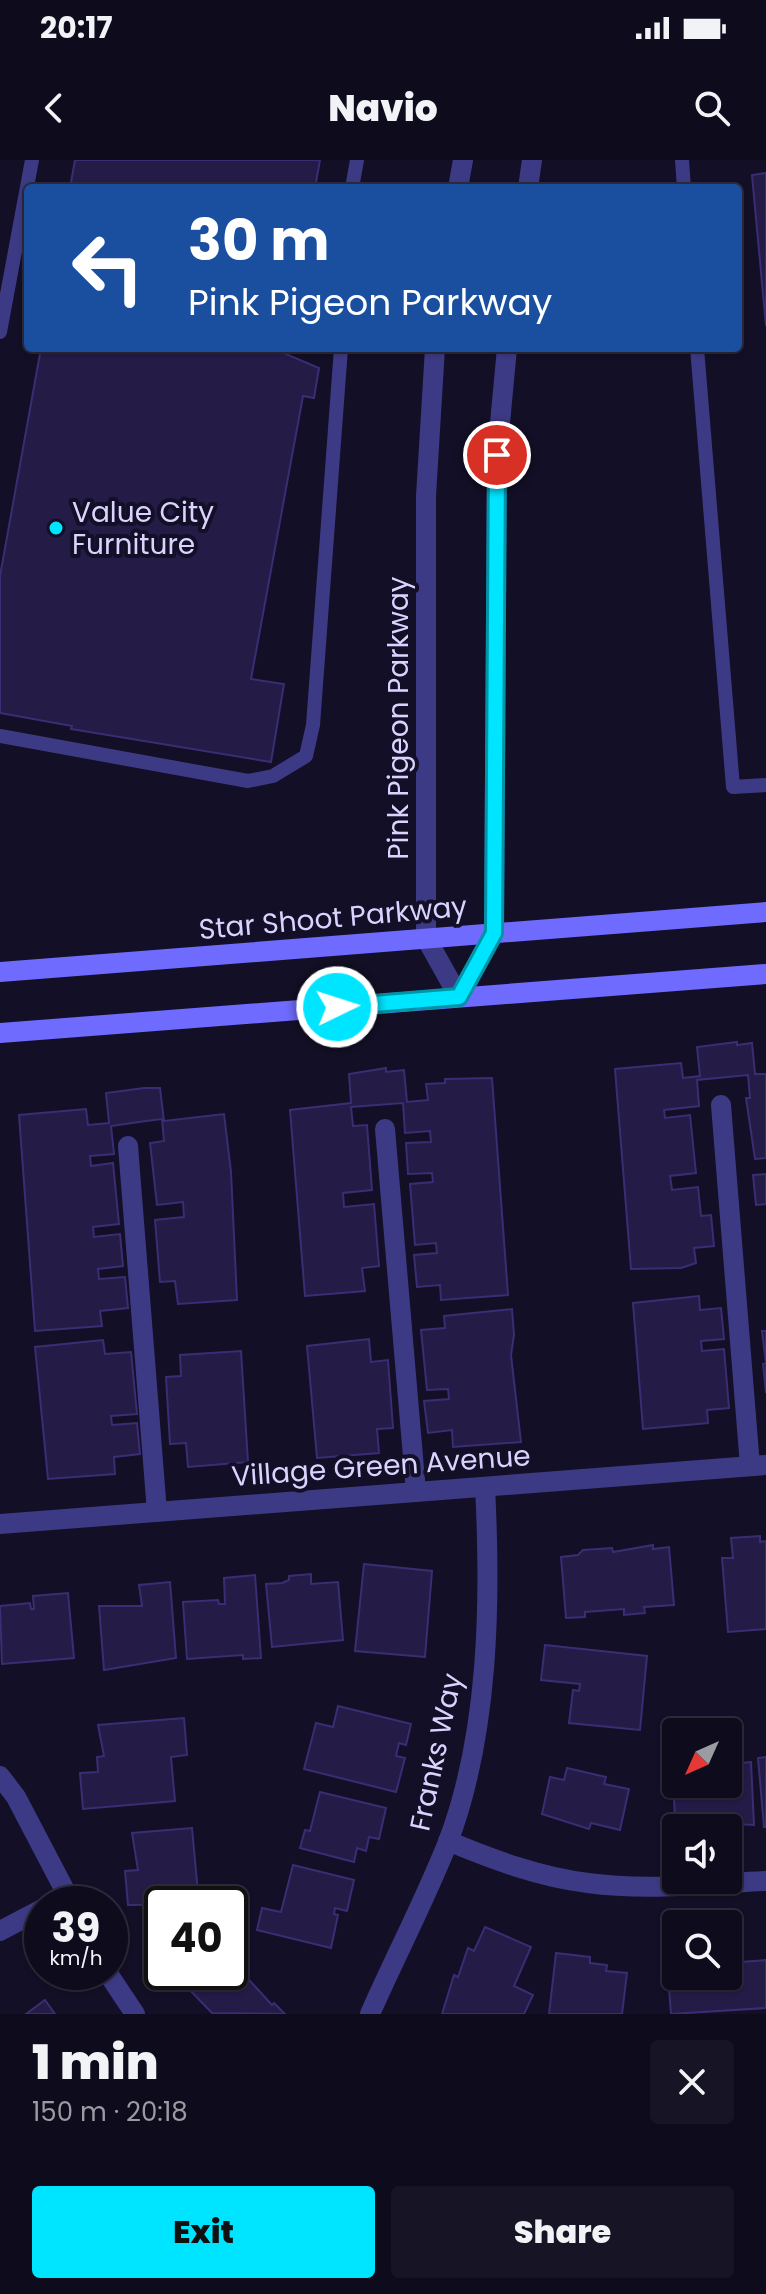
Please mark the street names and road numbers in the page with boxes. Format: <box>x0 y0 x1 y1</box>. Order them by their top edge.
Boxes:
street label: Pink Pigeon Parkway <box>379 576 418 860</box>
street label: Star Shoot Parkway <box>197 887 469 949</box>
street label: Village Green Avenue <box>230 1436 532 1496</box>
street label: Franks Way <box>400 1669 472 1834</box>

